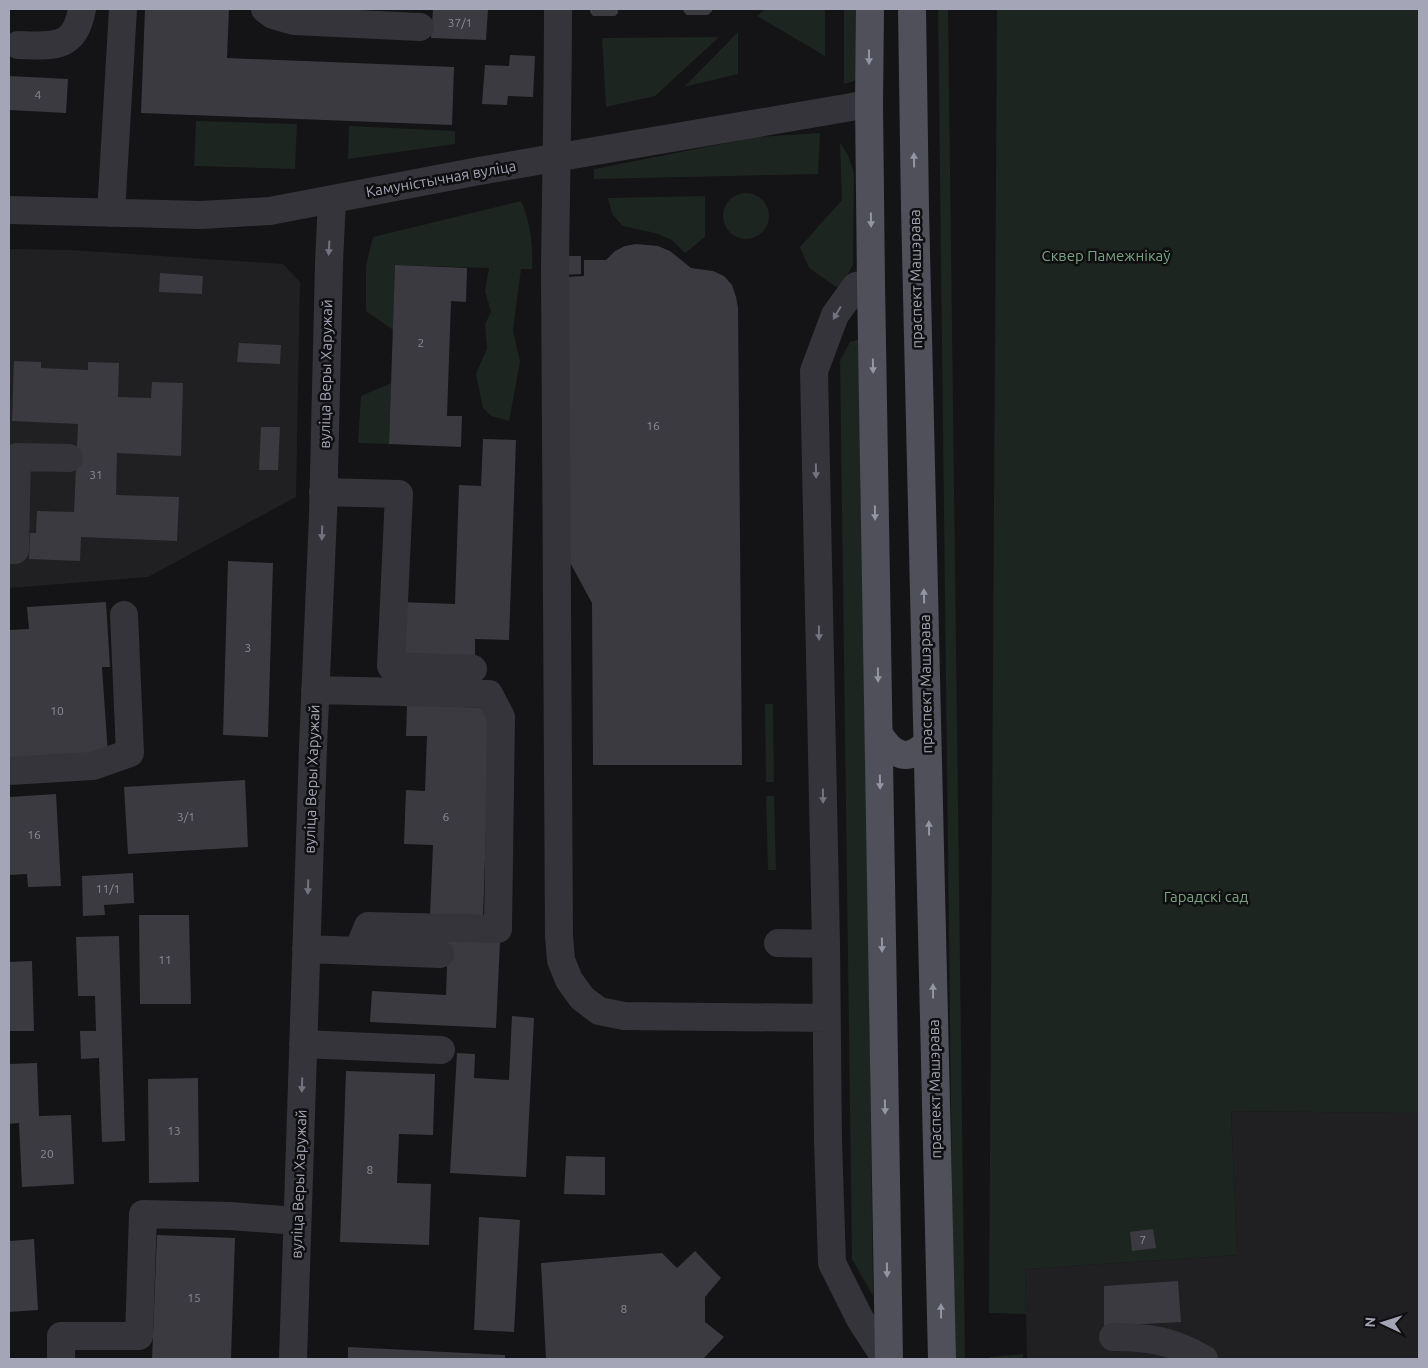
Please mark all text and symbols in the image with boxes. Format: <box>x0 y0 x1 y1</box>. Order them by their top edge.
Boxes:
house number: 37/1 <box>448 16 472 29</box>
one-way arrow <box>865 50 873 66</box>
house number: 4 <box>35 88 42 101</box>
one-way arrow <box>910 152 918 168</box>
street label: Камуністычная вуліца <box>364 157 517 200</box>
street label: праспект Машэрава <box>906 209 925 349</box>
one-way arrow <box>867 212 875 228</box>
one-way arrow <box>325 240 333 256</box>
park label: Сквер Памежнікаў <box>1041 247 1171 264</box>
street label: вуліца Веры Харужай <box>316 299 335 449</box>
one-way arrow <box>833 307 842 320</box>
house number: 2 <box>418 336 424 349</box>
one-way arrow <box>869 359 877 375</box>
house number: 16 <box>646 419 660 432</box>
one-way arrow <box>812 463 820 479</box>
house number: 31 <box>89 468 103 481</box>
one-way arrow <box>871 505 879 521</box>
one-way arrow <box>318 525 326 541</box>
one-way arrow <box>920 587 928 603</box>
street label: праспект Машэрава <box>916 614 935 754</box>
one-way arrow <box>816 626 824 642</box>
house number: 3 <box>245 641 251 654</box>
one-way arrow <box>874 668 882 684</box>
house number: 10 <box>50 704 64 717</box>
street label: вуліца Веры Харужай <box>300 704 323 854</box>
one-way arrow <box>876 775 884 791</box>
one-way arrow <box>819 788 827 804</box>
house number: 3/1 <box>177 810 195 823</box>
house number: 6 <box>443 810 450 823</box>
one-way arrow <box>925 820 933 836</box>
house number: 16 <box>27 828 41 841</box>
one-way arrow <box>304 880 312 896</box>
house number: 11/1 <box>96 882 120 895</box>
park label: Гарадскі сад <box>1164 888 1248 905</box>
one-way arrow <box>878 937 886 953</box>
house number: 11 <box>158 953 172 966</box>
one-way arrow <box>929 982 937 998</box>
street label: праспект Машэрава <box>925 1019 944 1159</box>
one-way arrow <box>298 1077 306 1093</box>
one-way arrow <box>881 1100 889 1116</box>
street label: вуліца Веры Харужай <box>287 1109 310 1259</box>
house number: 13 <box>167 1124 181 1137</box>
house number: 20 <box>40 1147 54 1160</box>
house number: 8 <box>367 1163 374 1176</box>
house number: 7 <box>1140 1233 1146 1246</box>
one-way arrow <box>884 1262 892 1278</box>
house number: 15 <box>187 1291 201 1304</box>
north arrow <box>1358 1298 1408 1348</box>
house number: 8 <box>621 1302 628 1315</box>
one-way arrow <box>937 1302 945 1318</box>
text: N <box>1362 1316 1378 1328</box>

